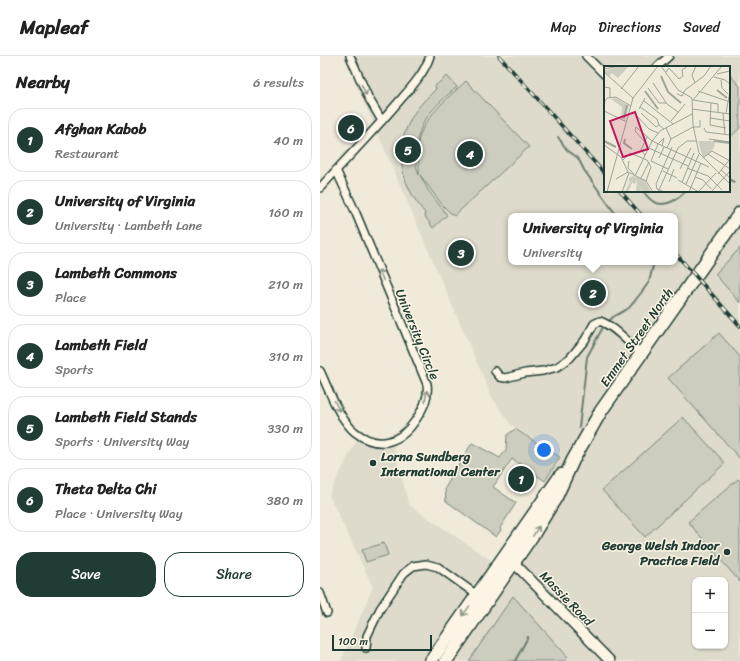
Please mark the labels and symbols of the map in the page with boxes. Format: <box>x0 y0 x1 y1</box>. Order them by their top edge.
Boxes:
inset map <box>604 66 730 192</box>
one-way arrow <box>361 83 368 95</box>
pin: 6 <box>338 113 364 143</box>
pin: 5 <box>395 135 421 165</box>
pin: 4 <box>457 139 483 169</box>
pin: 3 <box>448 238 474 268</box>
one-way arrow <box>377 270 385 282</box>
pin: 2 <box>580 278 606 308</box>
street label: Emmet Street North <box>594 283 679 392</box>
street label: University Circle <box>389 285 446 383</box>
one-way arrow <box>423 390 431 403</box>
one-way arrow <box>334 400 341 412</box>
your location <box>534 440 554 460</box>
place label: Lorna Sundberg International Center <box>380 445 501 483</box>
marker: Lorna Sundberg International Center <box>368 458 378 468</box>
pin: 1 <box>508 464 534 494</box>
one-way arrow <box>531 525 540 536</box>
place label: George Welsh Indoor Practice Field <box>601 534 721 572</box>
marker: George Welsh Indoor Practice Field <box>722 547 732 557</box>
street label: Massie Road <box>534 565 600 632</box>
one-way arrow <box>462 605 470 616</box>
scale bar <box>332 633 432 652</box>

